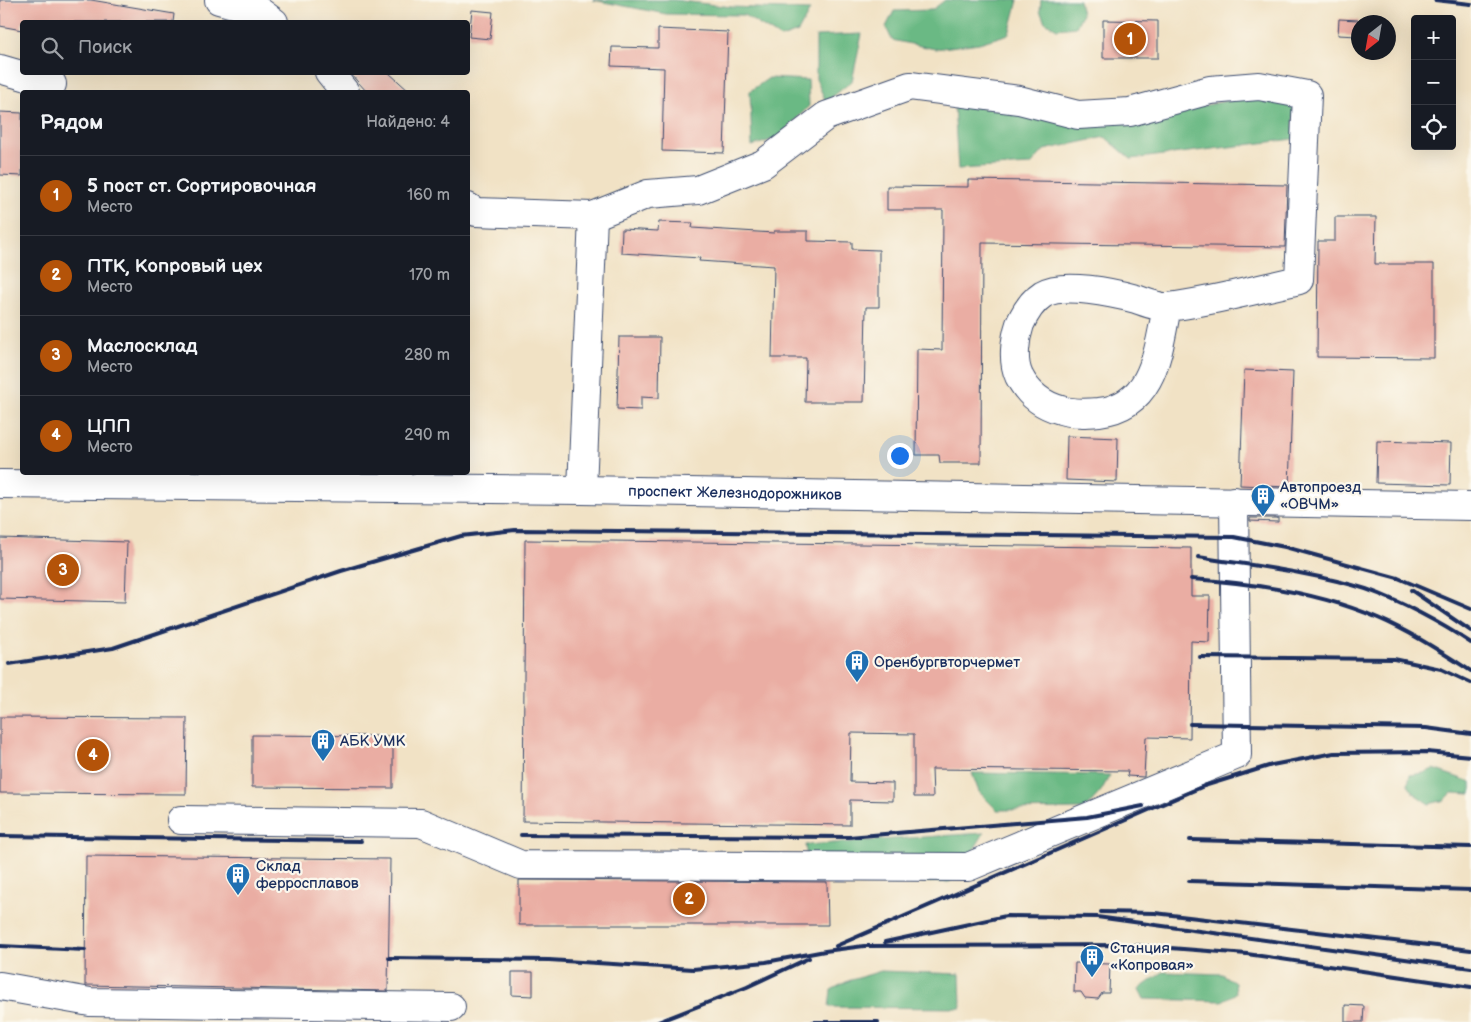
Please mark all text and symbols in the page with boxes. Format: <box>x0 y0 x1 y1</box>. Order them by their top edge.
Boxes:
north arrow <box>1351 15 1396 60</box>
map controls <box>1411 15 1456 150</box>
button: + <box>1411 15 1456 60</box>
search box <box>20 20 470 75</box>
pin: 1 <box>1114 20 1146 58</box>
icon: search <box>38 34 66 62</box>
text: Поиск <box>78 36 132 59</box>
button: − <box>1411 60 1456 105</box>
button: locate <box>1411 105 1456 150</box>
text: Рядом <box>40 110 103 135</box>
text: Найдено: 4 <box>366 113 450 132</box>
text: 5 пост ст. Сортировочная <box>87 175 316 198</box>
text: 1 <box>53 186 59 205</box>
text: 160 m <box>407 186 450 205</box>
text: Место <box>87 198 133 217</box>
text: ПТК, Копровый цех <box>87 255 262 278</box>
text: 2 <box>51 266 61 285</box>
text: 170 m <box>409 266 450 285</box>
text: Место <box>87 278 133 297</box>
text: Маслосклад <box>87 335 197 358</box>
text: 3 <box>51 346 61 365</box>
text: 280 m <box>404 346 450 365</box>
text: Место <box>87 358 133 377</box>
text: ЦПП <box>87 415 131 438</box>
text: 4 <box>51 426 61 445</box>
text: 290 m <box>404 426 450 445</box>
text: Место <box>87 438 133 457</box>
your location <box>887 443 913 469</box>
place label: Автопроезд «ОВЧМ» <box>1279 478 1361 514</box>
street label: проспект Железнодорожников <box>628 481 842 504</box>
building icon: Автопроезд «ОВЧМ» <box>1250 483 1276 517</box>
pin: 3 <box>47 551 79 589</box>
building icon: Оренбургвторчермет <box>844 649 870 683</box>
place label: Оренбургвторчермет <box>874 653 1020 672</box>
building icon: АБК УМК <box>310 728 336 762</box>
place label: АБК УМК <box>339 732 406 751</box>
pin: 4 <box>77 736 109 774</box>
place label: Склад ферросплавов <box>256 857 359 893</box>
building icon: Склад ферросплавов <box>225 862 251 896</box>
pin: 2 <box>673 880 705 918</box>
place label: Станция «Копровая» <box>1110 939 1194 975</box>
building icon: Станция «Копровая» <box>1079 944 1105 978</box>

